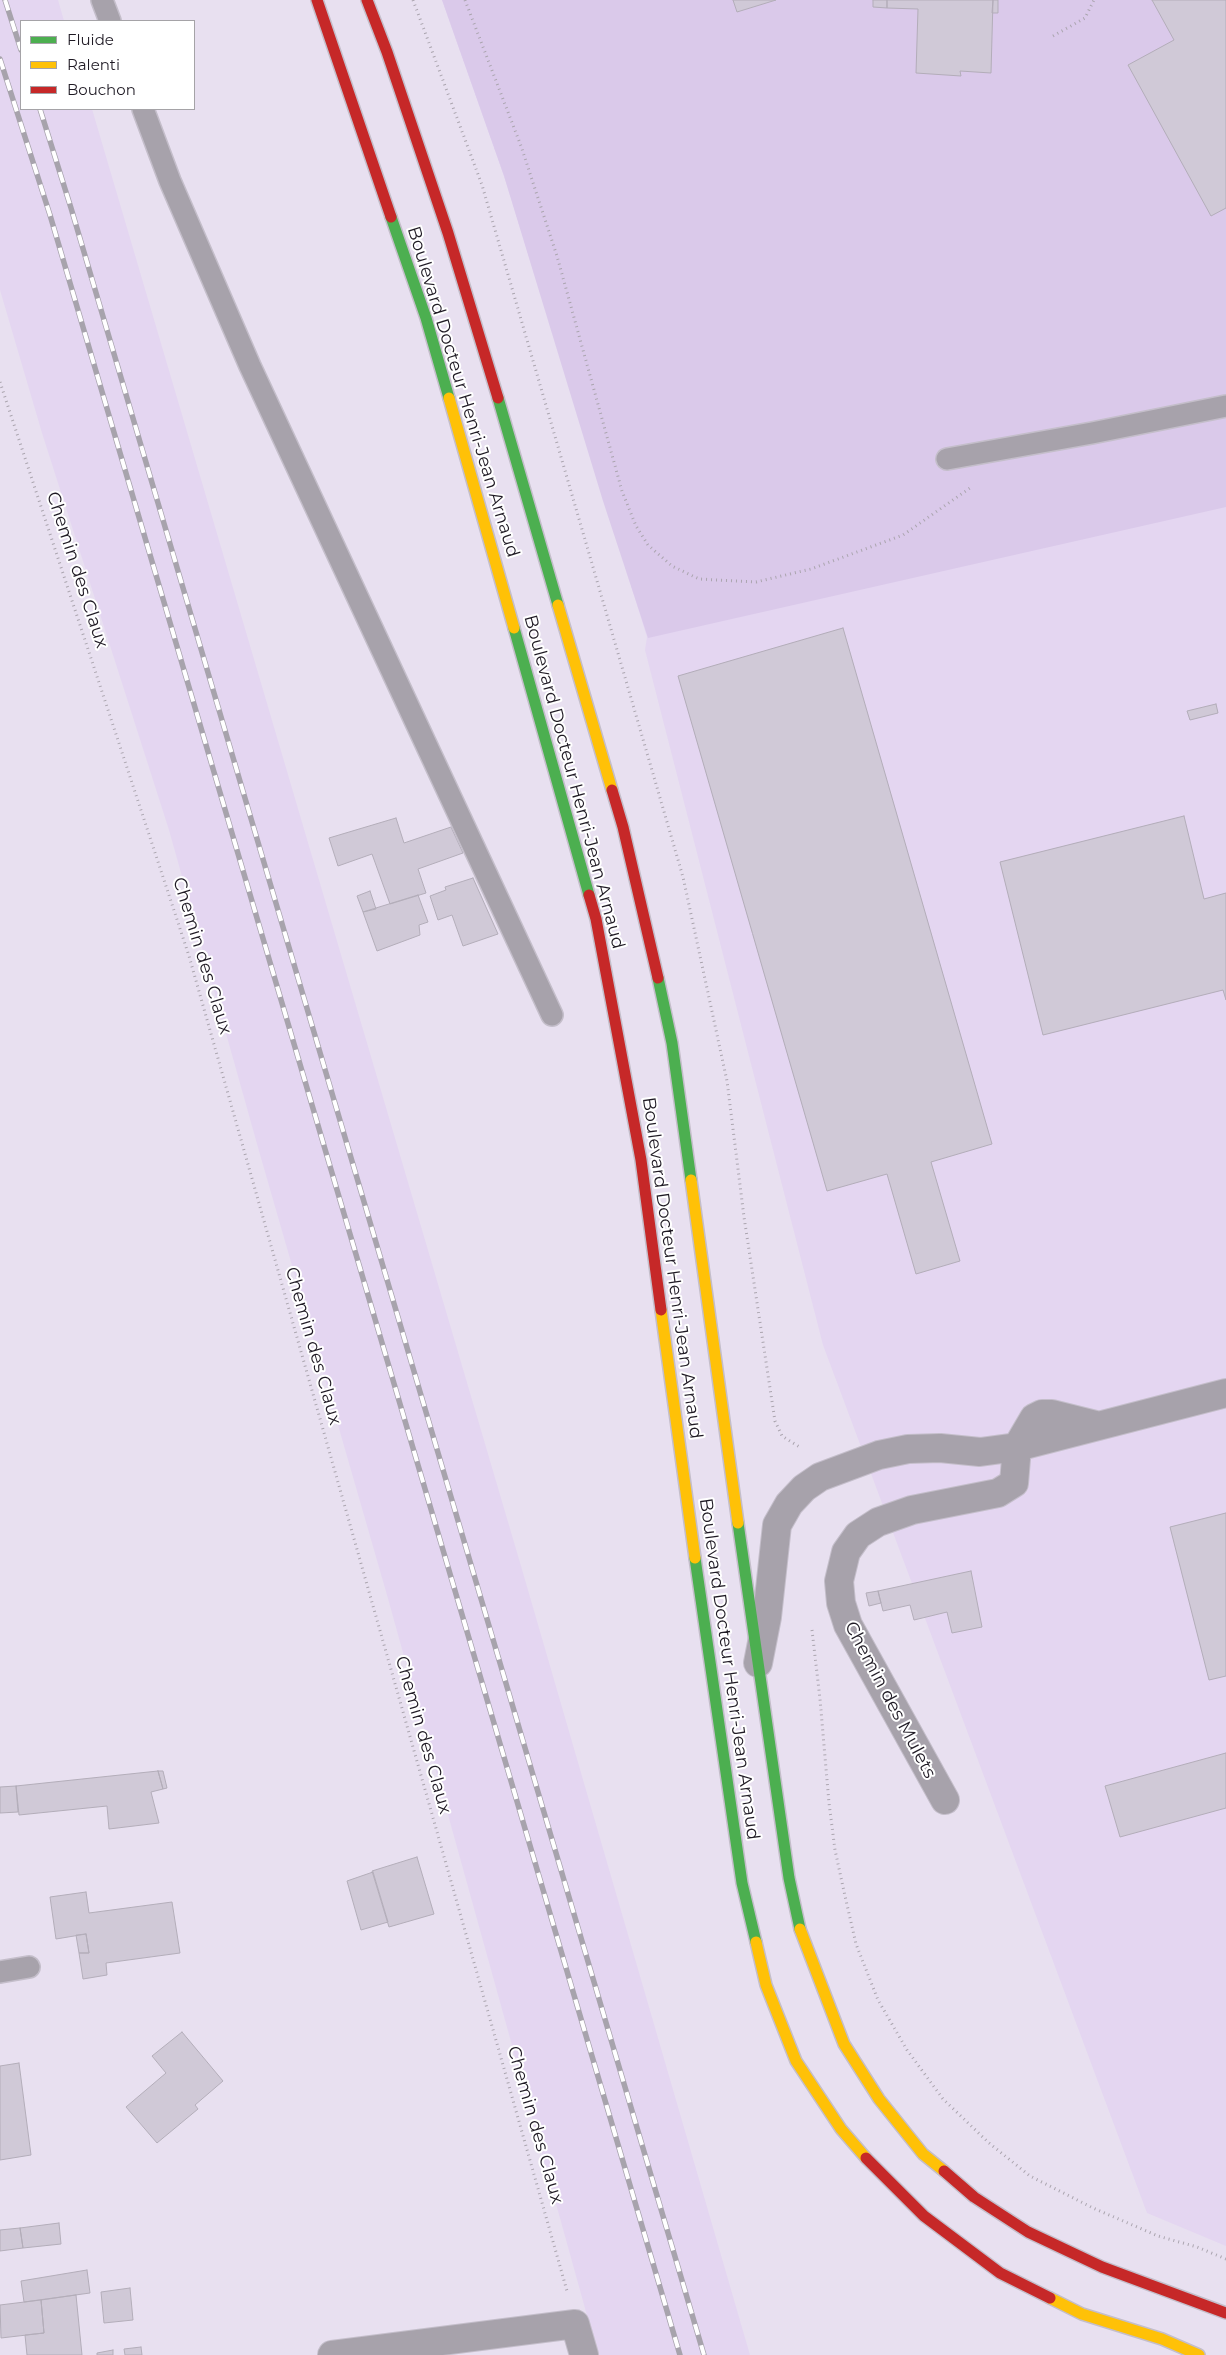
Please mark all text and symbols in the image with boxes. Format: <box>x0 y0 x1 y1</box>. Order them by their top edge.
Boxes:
legend <box>20 20 195 110</box>
text: Fluide <box>67 30 114 49</box>
text: Ralenti <box>67 55 120 74</box>
text: Bouchon <box>67 80 136 99</box>
street label: Boulevard Docteur Henri-Jean Arnaud <box>402 224 524 560</box>
street label: Chemin des Claux <box>42 489 112 651</box>
street label: Boulevard Docteur Henri-Jean Arnaud <box>519 613 629 951</box>
street label: Chemin des Claux <box>168 875 236 1037</box>
street label: Boulevard Docteur Henri-Jean Arnaud <box>637 1096 707 1440</box>
street label: Chemin des Claux <box>280 1265 346 1427</box>
street label: Boulevard Docteur Henri-Jean Arnaud <box>694 1497 764 1841</box>
street label: Chemin des Mulets <box>840 1618 940 1782</box>
street label: Chemin des Claux <box>390 1654 456 1816</box>
street label: Chemin des Claux <box>502 2044 568 2206</box>

